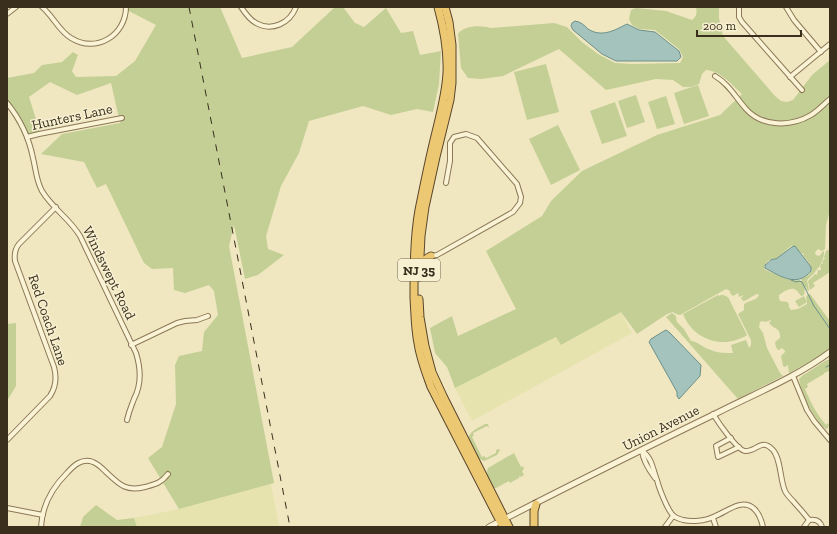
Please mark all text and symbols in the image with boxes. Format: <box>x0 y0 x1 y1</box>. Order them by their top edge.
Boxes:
scale bar <box>697 12 801 38</box>
text: 200 m <box>703 19 737 33</box>
street label: Hunters Lane <box>30 100 114 134</box>
street label: Windswept Road <box>79 223 139 323</box>
road number: NJ 35 <box>398 259 440 281</box>
street label: Red Coach Lane <box>24 272 72 368</box>
street label: Union Avenue <box>620 401 703 455</box>

